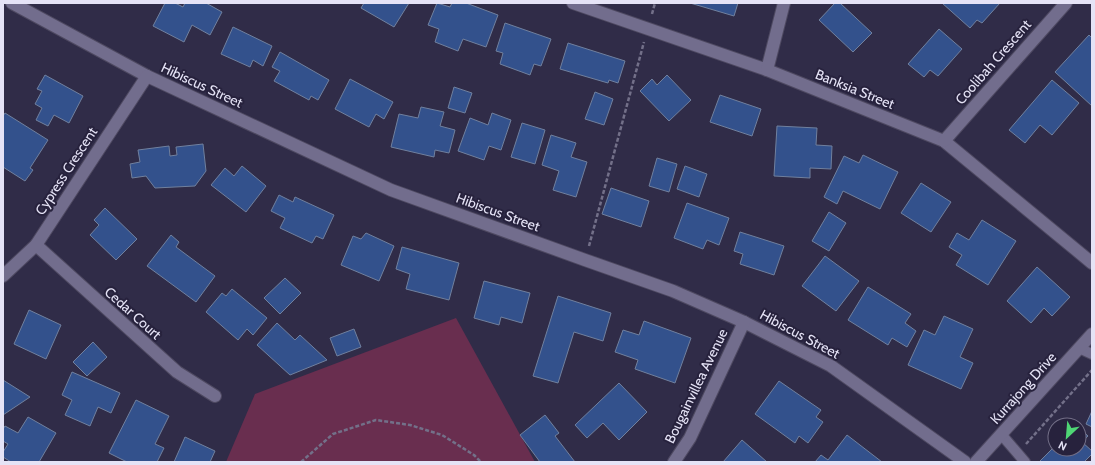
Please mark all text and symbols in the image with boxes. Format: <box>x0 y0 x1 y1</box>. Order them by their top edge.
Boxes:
street label: Coolibah Crescent <box>951 16 1035 108</box>
street label: Hibiscus Street <box>158 58 246 112</box>
street label: Banksia Street <box>813 65 897 113</box>
street label: Cypress Crescent <box>31 123 101 218</box>
street label: Hibiscus Street <box>454 189 543 236</box>
street label: Cedar Court <box>101 283 165 343</box>
street label: Hibiscus Street <box>757 305 843 363</box>
street label: Bougainvillea Avenue <box>660 326 732 446</box>
street label: Kurrajong Drive <box>986 348 1060 428</box>
north arrow <box>1047 417 1087 457</box>
text: N <box>1056 438 1069 454</box>

